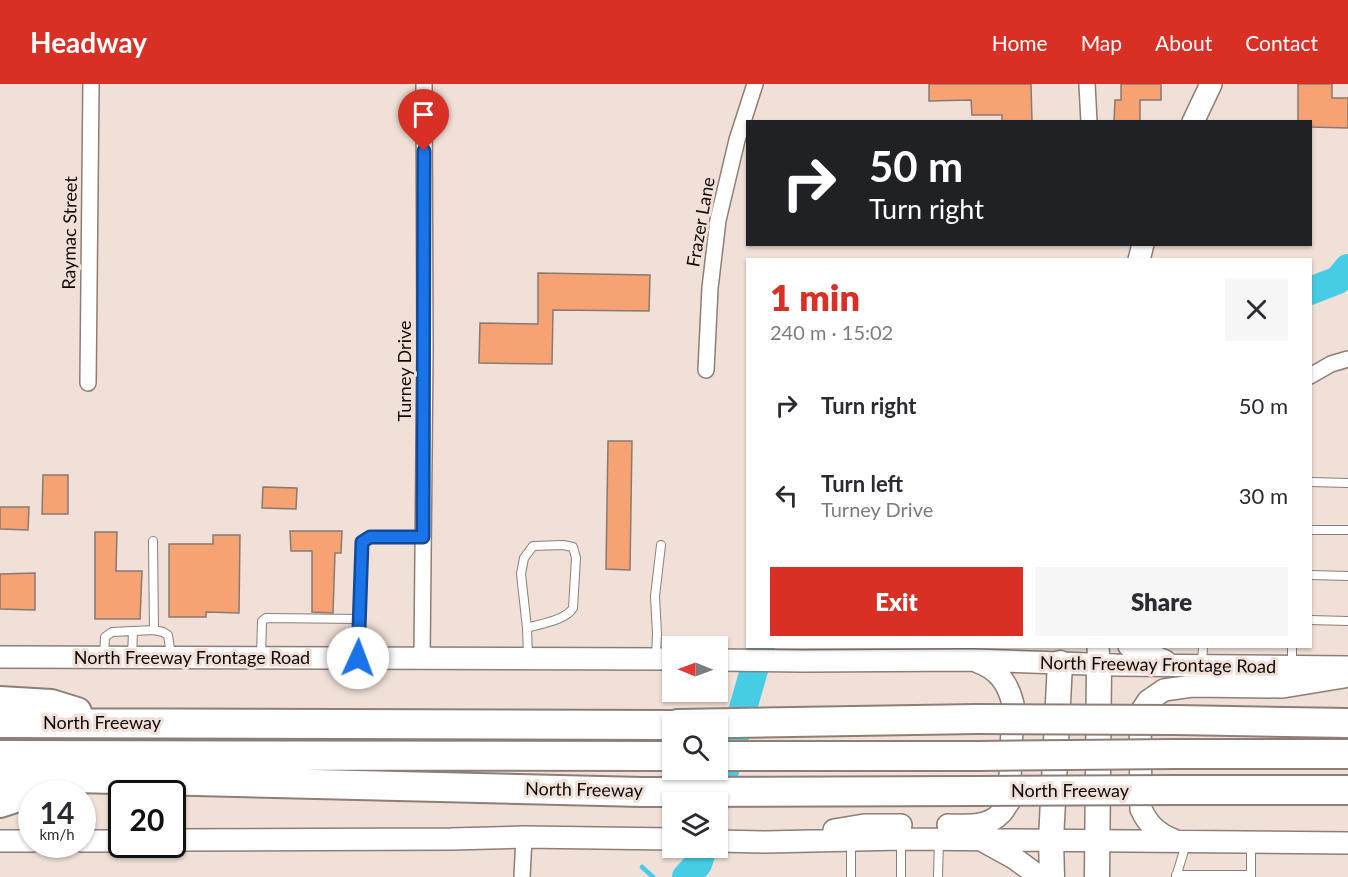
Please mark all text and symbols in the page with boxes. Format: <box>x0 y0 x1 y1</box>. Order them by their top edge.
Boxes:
text: Headway <box>30 25 147 59</box>
text: Home <box>992 30 1048 55</box>
text: Map <box>1081 30 1122 55</box>
text: About <box>1155 30 1212 55</box>
text: Contact <box>1245 30 1318 55</box>
pin <box>398 89 449 151</box>
icon: arrive <box>407 98 440 131</box>
text: 50 m <box>869 141 963 191</box>
icon: right <box>770 144 848 222</box>
street label: Frazer Lane <box>681 175 719 268</box>
street label: Raymac Street <box>57 176 81 290</box>
text: Turn right <box>869 192 984 225</box>
text: 1 min <box>770 275 860 319</box>
button: close <box>1225 278 1288 341</box>
street label: Turney Drive <box>393 320 415 422</box>
text: 240 m · 15:02 <box>770 320 893 344</box>
icon: right <box>770 389 803 422</box>
text: Turn right <box>821 392 916 419</box>
text: 50 m <box>1239 392 1288 419</box>
text: Turn left <box>821 470 903 497</box>
icon: left <box>770 479 803 512</box>
text: 30 m <box>1239 482 1288 509</box>
text: Turney Drive <box>821 497 933 521</box>
button: Exit <box>770 567 1023 636</box>
button: Share <box>1035 567 1288 636</box>
position arrow <box>326 626 390 690</box>
north arrow <box>662 636 728 702</box>
map controls <box>662 636 728 858</box>
street label: North Freeway Frontage Road <box>74 646 310 668</box>
street label: North Freeway Frontage Road <box>1040 651 1276 677</box>
street label: North Freeway <box>43 711 162 733</box>
button: search <box>662 714 728 780</box>
street label: North Freeway <box>525 777 644 801</box>
street label: North Freeway <box>1011 779 1130 801</box>
speed limit sign: 20 <box>108 780 186 858</box>
button: layers <box>662 792 728 858</box>
text: 14 <box>40 794 74 830</box>
text: km/h <box>39 825 75 843</box>

